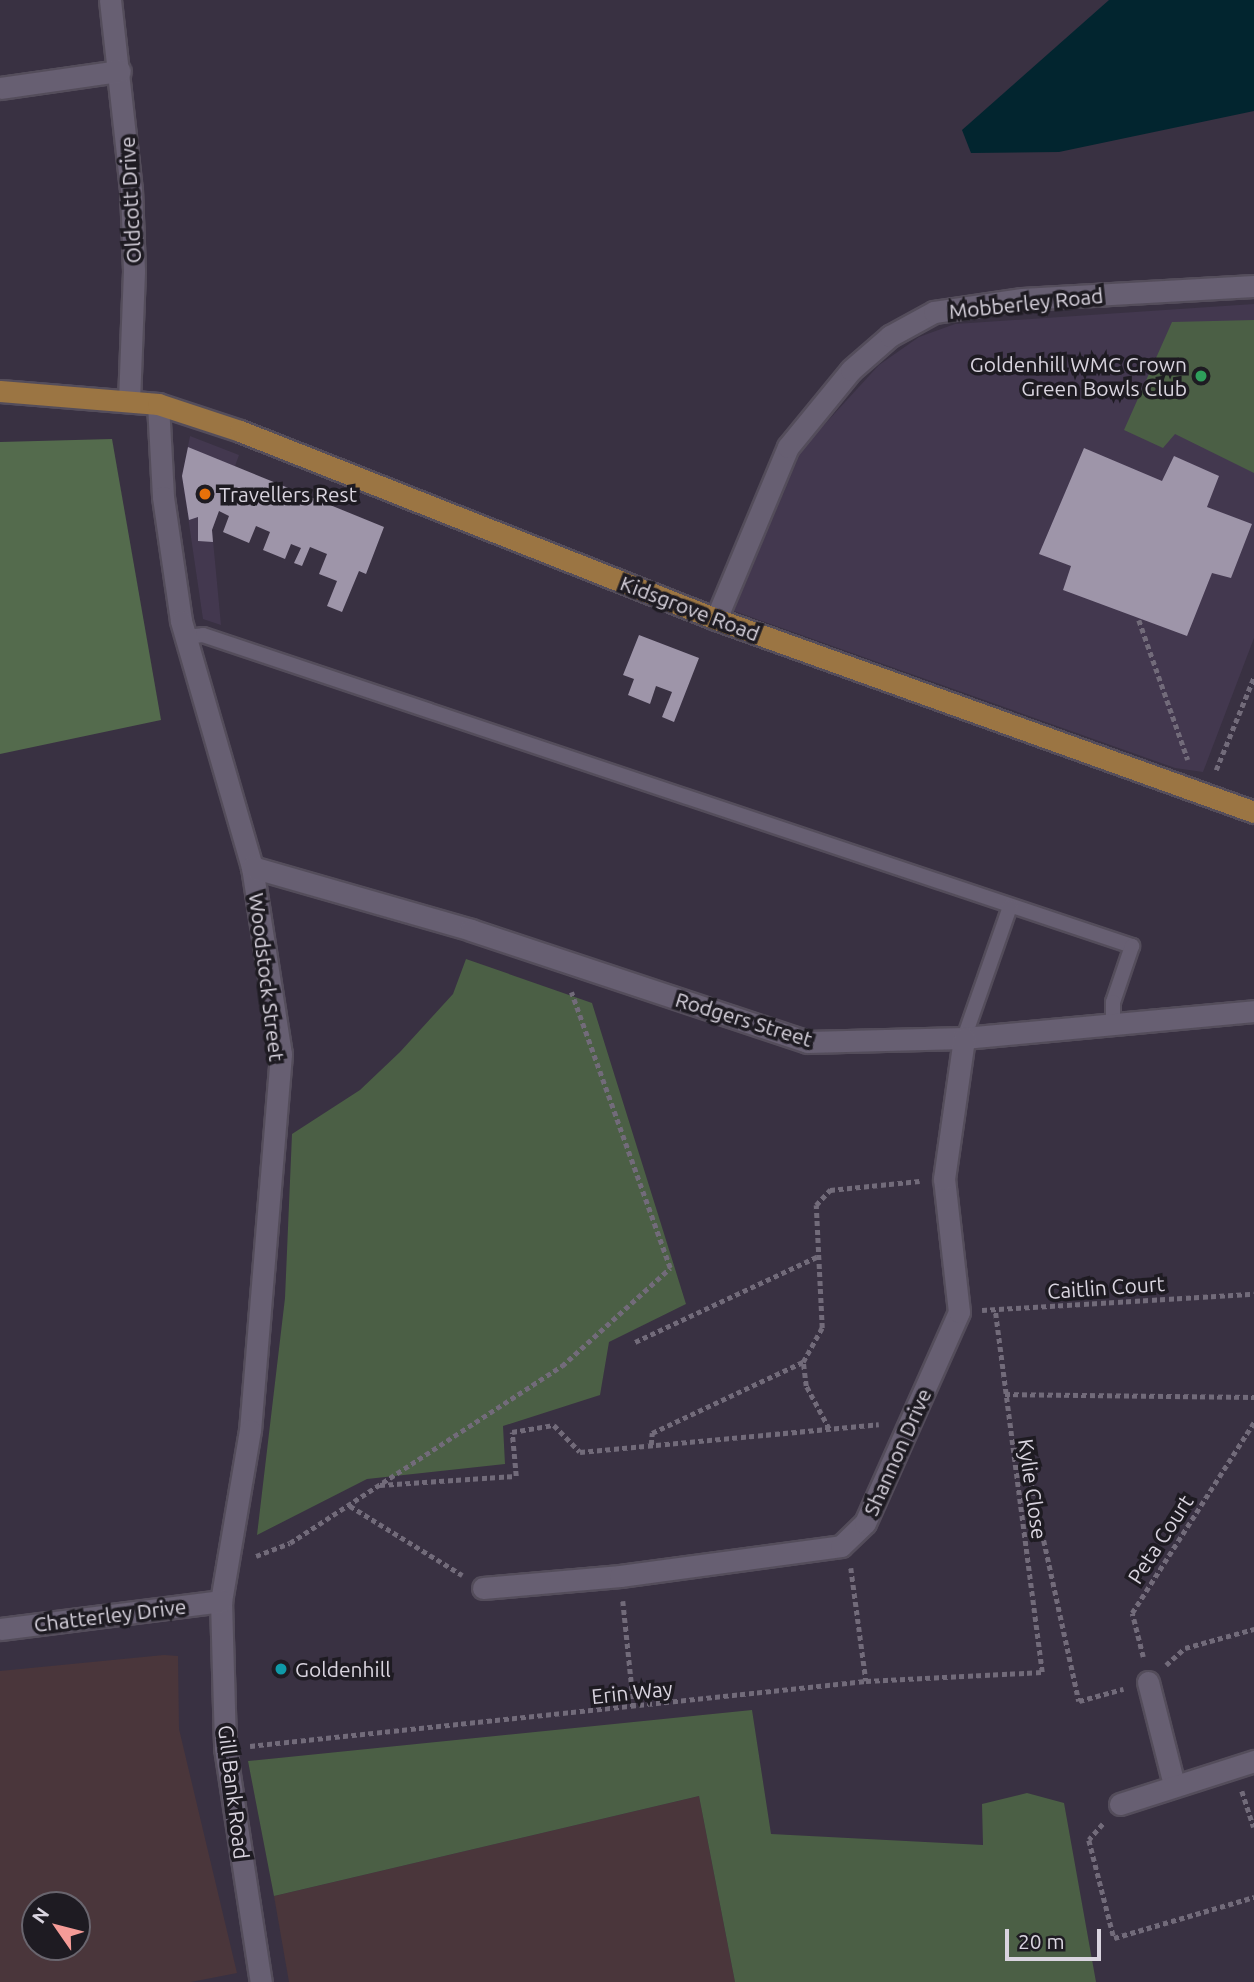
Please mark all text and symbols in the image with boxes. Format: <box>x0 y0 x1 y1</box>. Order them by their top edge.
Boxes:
street label: Oldcott Drive <box>114 136 146 264</box>
street label: Mobberley Road <box>948 282 1104 324</box>
place label: Goldenhill WMC Crown Green Bowls Club <box>970 351 1187 401</box>
marker: Goldenhill WMC Crown Green Bowls Club <box>1193 368 1209 384</box>
place label: Travellers Rest <box>219 481 357 507</box>
marker: Travellers Rest <box>197 486 213 502</box>
street label: Kidsgrove Road <box>617 570 763 646</box>
street label: Woodstock Street <box>244 891 290 1063</box>
street label: Rodgers Street <box>673 986 815 1052</box>
street label: Caitlin Court <box>1046 1270 1166 1304</box>
street label: Shannon Drive <box>858 1385 936 1519</box>
street label: Kylie Close <box>1013 1437 1053 1541</box>
street label: Peta Court <box>1122 1490 1198 1588</box>
street label: Chatterley Drive <box>32 1593 188 1637</box>
place label: Goldenhill <box>295 1656 391 1682</box>
marker: Goldenhill <box>273 1661 289 1677</box>
street label: Erin Way <box>590 1675 674 1709</box>
street label: Gill Bank Road <box>213 1724 255 1860</box>
north arrow <box>21 1891 91 1961</box>
text: N <box>27 1903 54 1927</box>
scale bar <box>1009 1916 1105 1960</box>
text: 20 m <box>1018 1929 1065 1953</box>

